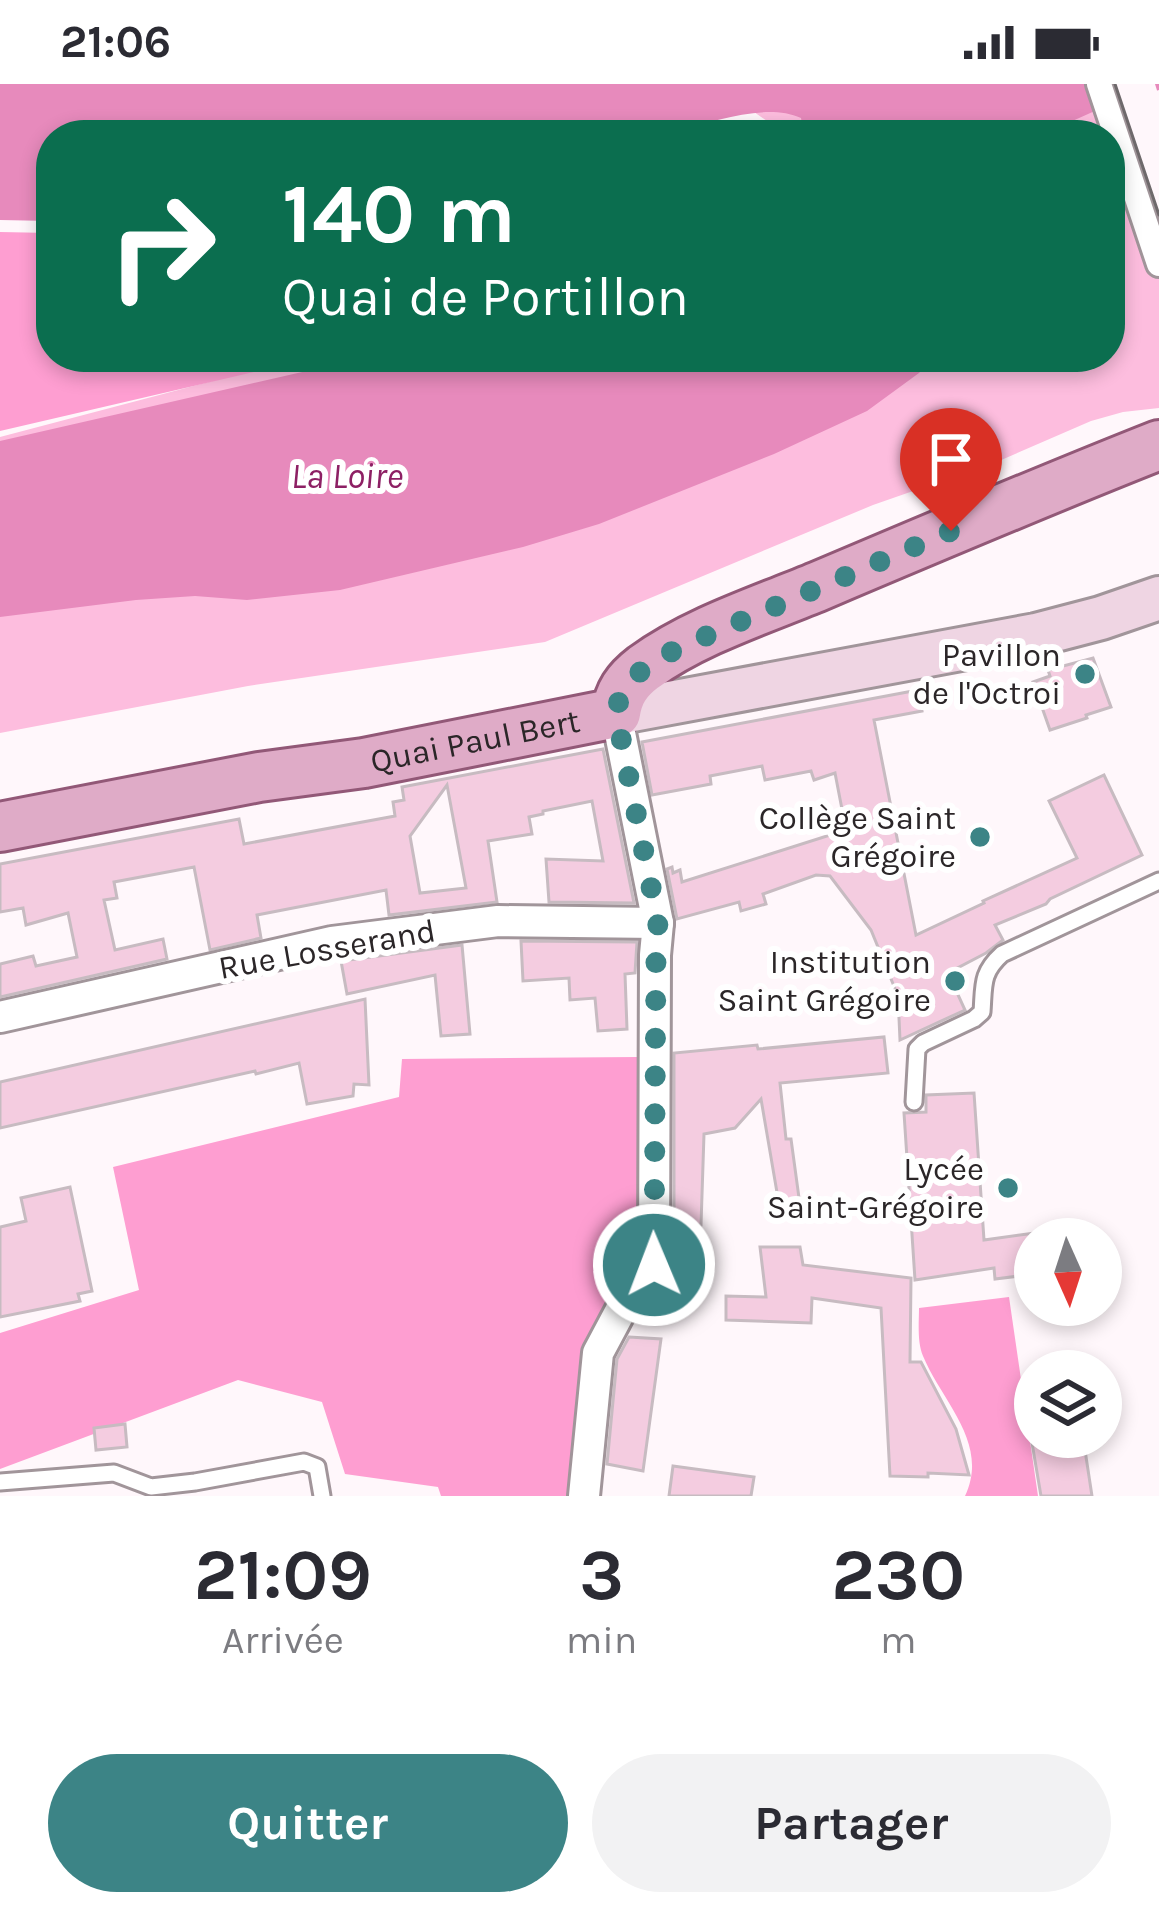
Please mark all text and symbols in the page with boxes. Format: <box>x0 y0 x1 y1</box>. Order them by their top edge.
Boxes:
text: 21:06 <box>60 16 171 68</box>
text: 140 m <box>282 165 516 263</box>
icon: right <box>84 168 240 324</box>
text: Quai de Portillon <box>282 265 689 329</box>
pin <box>900 408 1002 531</box>
icon: arrive <box>918 426 984 492</box>
water label: La Loire <box>291 455 403 497</box>
place label: Pavillon de l'Octroi <box>912 636 1061 712</box>
marker: Pavillon de l'Octroi <box>1072 661 1098 687</box>
street label: Quai Paul Bert <box>367 702 583 780</box>
place label: Collège Saint Grégoire <box>759 799 956 875</box>
marker: Collège Saint Grégoire <box>967 824 993 850</box>
street label: Rue Losserand <box>216 911 438 987</box>
place label: Institution Saint Grégoire <box>717 943 931 1019</box>
marker: Institution Saint Grégoire <box>942 968 968 994</box>
place label: Lycée Saint-Grégoire <box>767 1150 984 1226</box>
marker: Lycée Saint-Grégoire <box>995 1175 1021 1201</box>
position arrow <box>591 1202 717 1328</box>
north arrow <box>1014 1218 1122 1326</box>
map controls <box>1014 1218 1122 1458</box>
button: layers <box>1014 1350 1122 1458</box>
text: 21:09 <box>194 1533 372 1617</box>
text: 3 <box>579 1533 624 1617</box>
text: 230 <box>831 1533 965 1617</box>
text: Arrivée <box>222 1617 344 1663</box>
text: min <box>566 1617 637 1663</box>
text: m <box>880 1617 916 1663</box>
button: Quitter <box>48 1754 568 1892</box>
button: Partager <box>592 1754 1111 1892</box>

